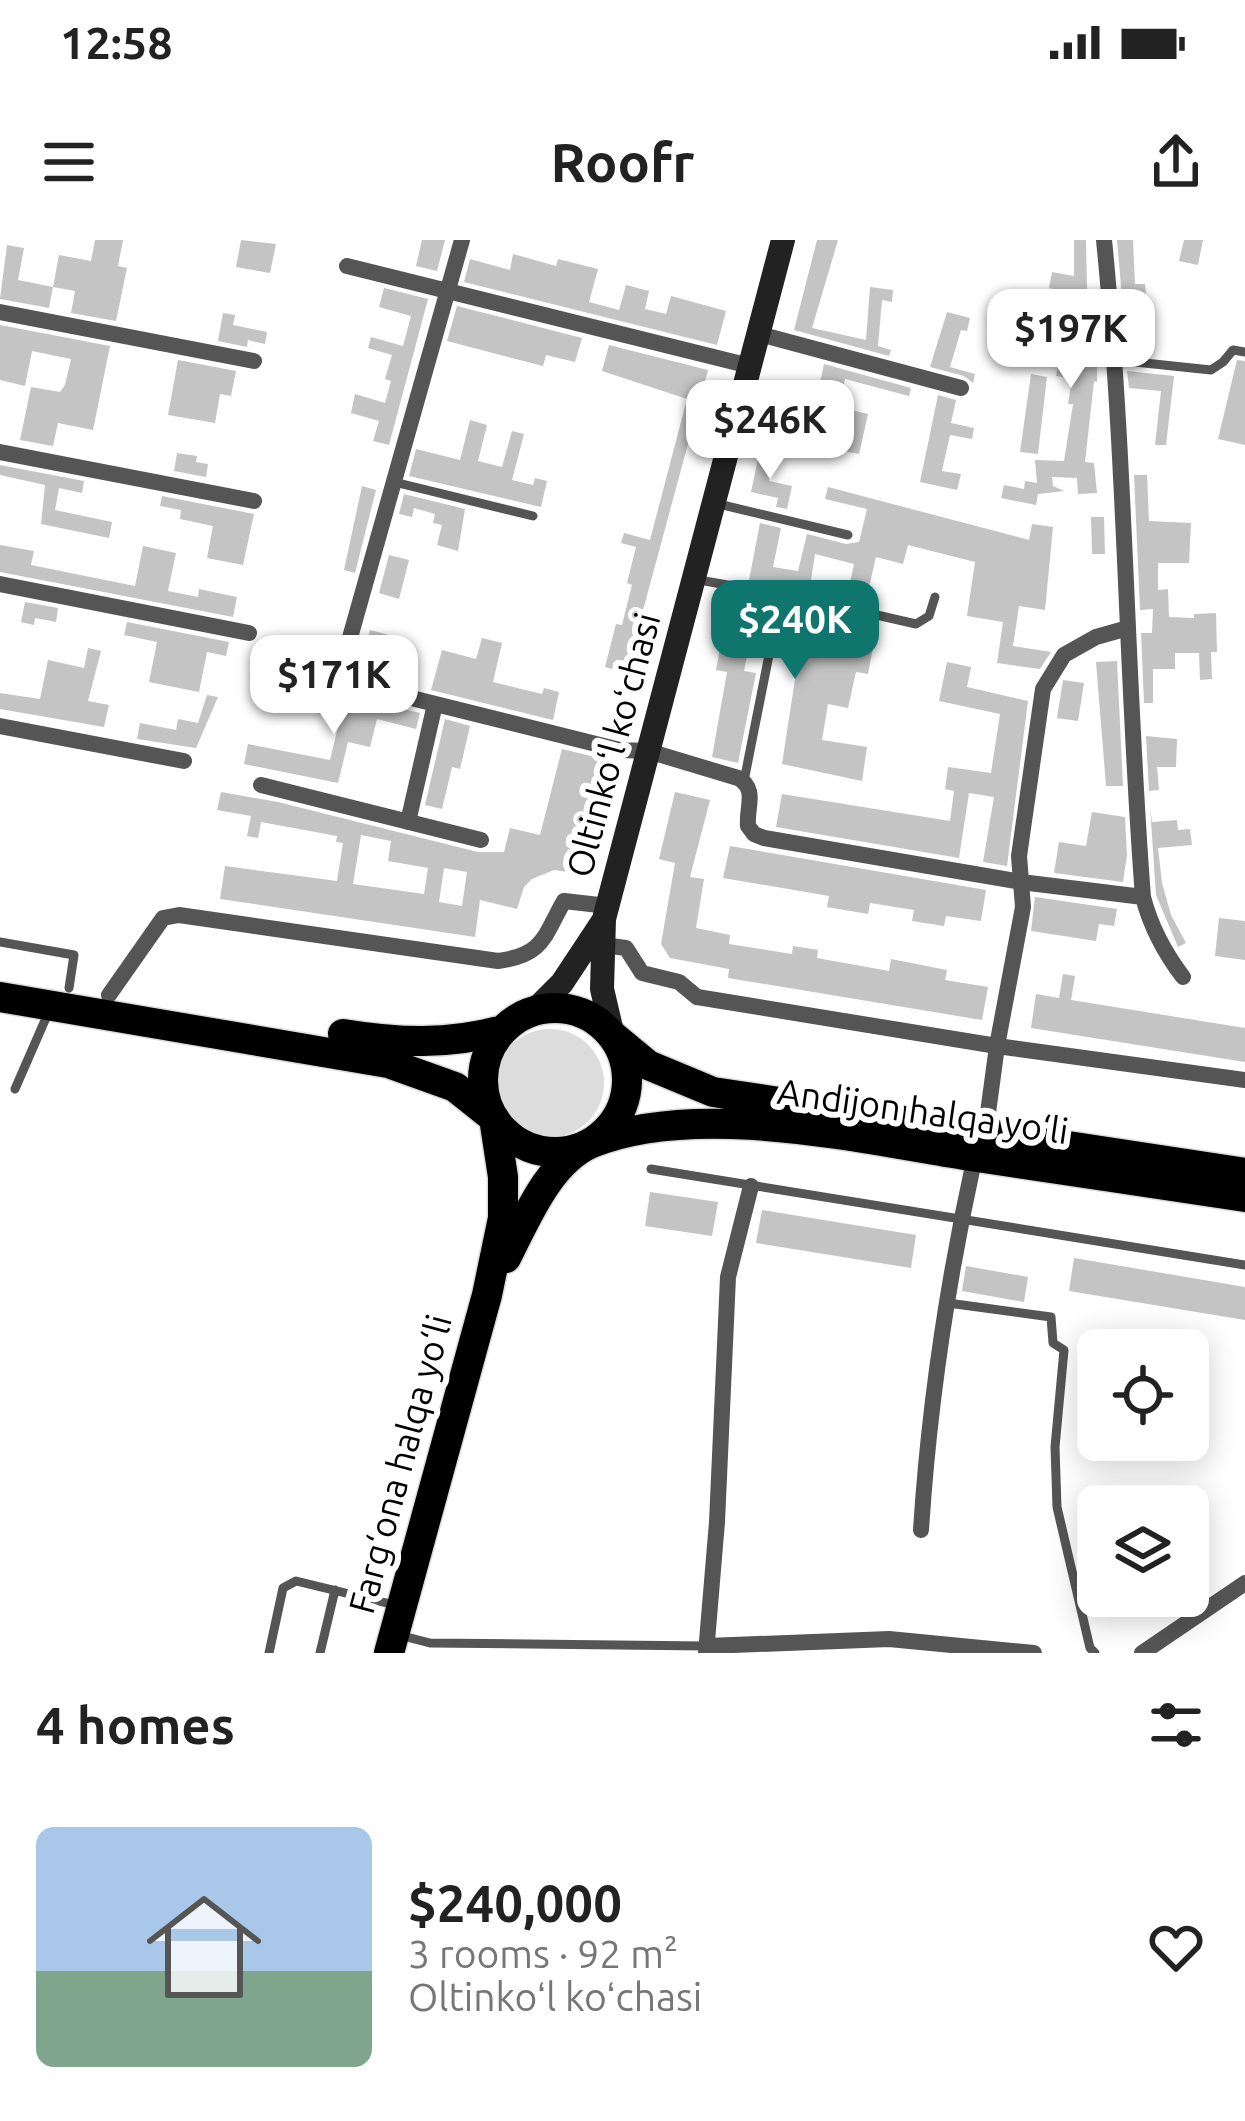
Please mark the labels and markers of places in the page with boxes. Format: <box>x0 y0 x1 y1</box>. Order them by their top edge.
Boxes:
pin: $197K <box>987 289 1155 391</box>
pin: $246K <box>686 380 854 482</box>
pin: $240K <box>711 580 879 682</box>
pin: $171K <box>250 635 418 737</box>

